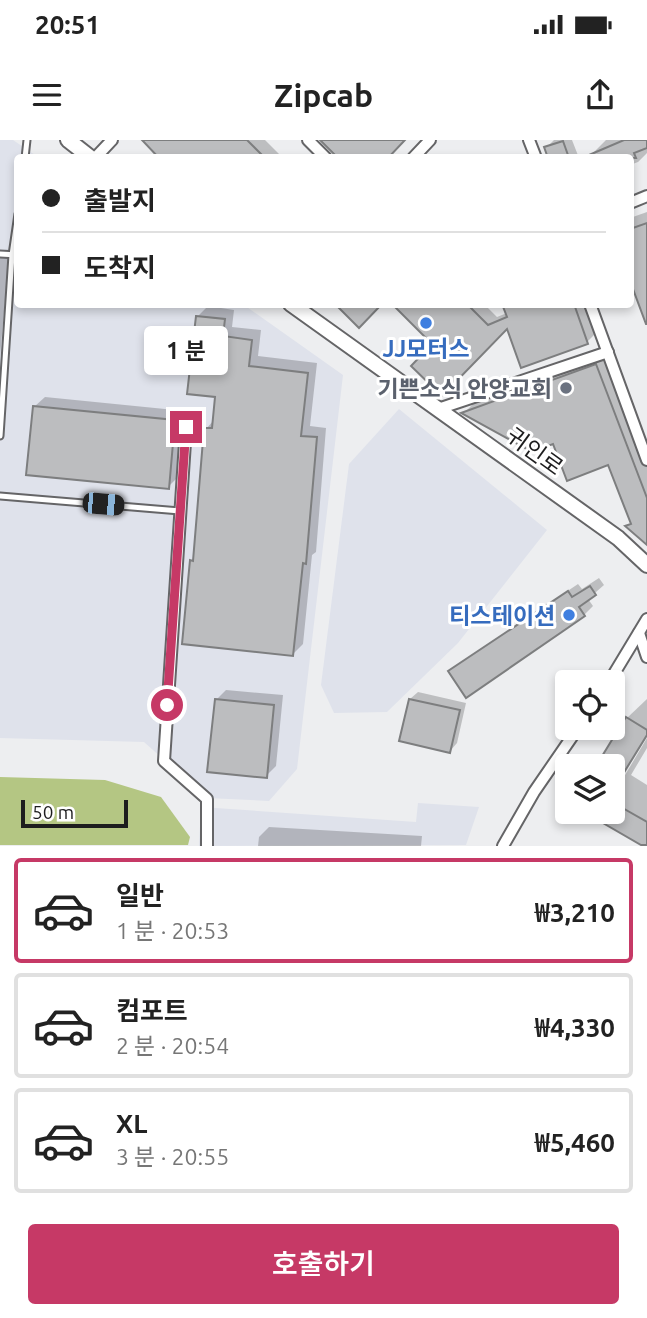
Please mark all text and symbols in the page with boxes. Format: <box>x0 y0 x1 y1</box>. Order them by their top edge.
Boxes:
text: 20:51 <box>35 10 100 39</box>
icon: menu <box>28 76 66 114</box>
icon: share <box>581 76 619 114</box>
text: Zipcab <box>274 77 373 113</box>
text: 출발지 <box>84 186 156 215</box>
text: 도착지 <box>84 253 156 282</box>
marker: JJ모터스 <box>418 315 434 331</box>
callout: 1 분 <box>144 326 228 374</box>
place label: JJ모터스 <box>382 336 470 361</box>
text: 1 분 <box>166 338 206 363</box>
place label: 기쁜소식 안양교회 <box>377 376 552 401</box>
marker: 기쁜소식 안양교회 <box>558 380 574 396</box>
route end <box>170 411 202 443</box>
street label: 귀인로 <box>502 422 568 480</box>
car <box>82 492 125 516</box>
place label: 티스테이션 <box>449 603 555 628</box>
marker: 티스테이션 <box>561 607 577 623</box>
map controls <box>555 670 625 824</box>
button: locate <box>555 670 625 740</box>
route start <box>151 689 183 721</box>
button: layers <box>555 754 625 824</box>
scale bar <box>21 796 128 828</box>
text: 50 m <box>32 801 74 823</box>
icon: car <box>32 879 95 942</box>
text: 일반 <box>116 881 164 910</box>
text: ₩3,210 <box>535 898 615 927</box>
text: 1 분 · 20:53 <box>116 918 229 943</box>
icon: car <box>32 994 95 1057</box>
text: 컴포트 <box>116 996 188 1025</box>
text: ₩4,330 <box>535 1013 615 1042</box>
text: 2 분 · 20:54 <box>116 1033 229 1058</box>
icon: car <box>32 1109 95 1172</box>
text: XL <box>116 1109 147 1138</box>
text: ₩5,460 <box>535 1128 615 1157</box>
text: 3 분 · 20:55 <box>116 1144 229 1169</box>
button: 호출하기 <box>28 1224 619 1304</box>

